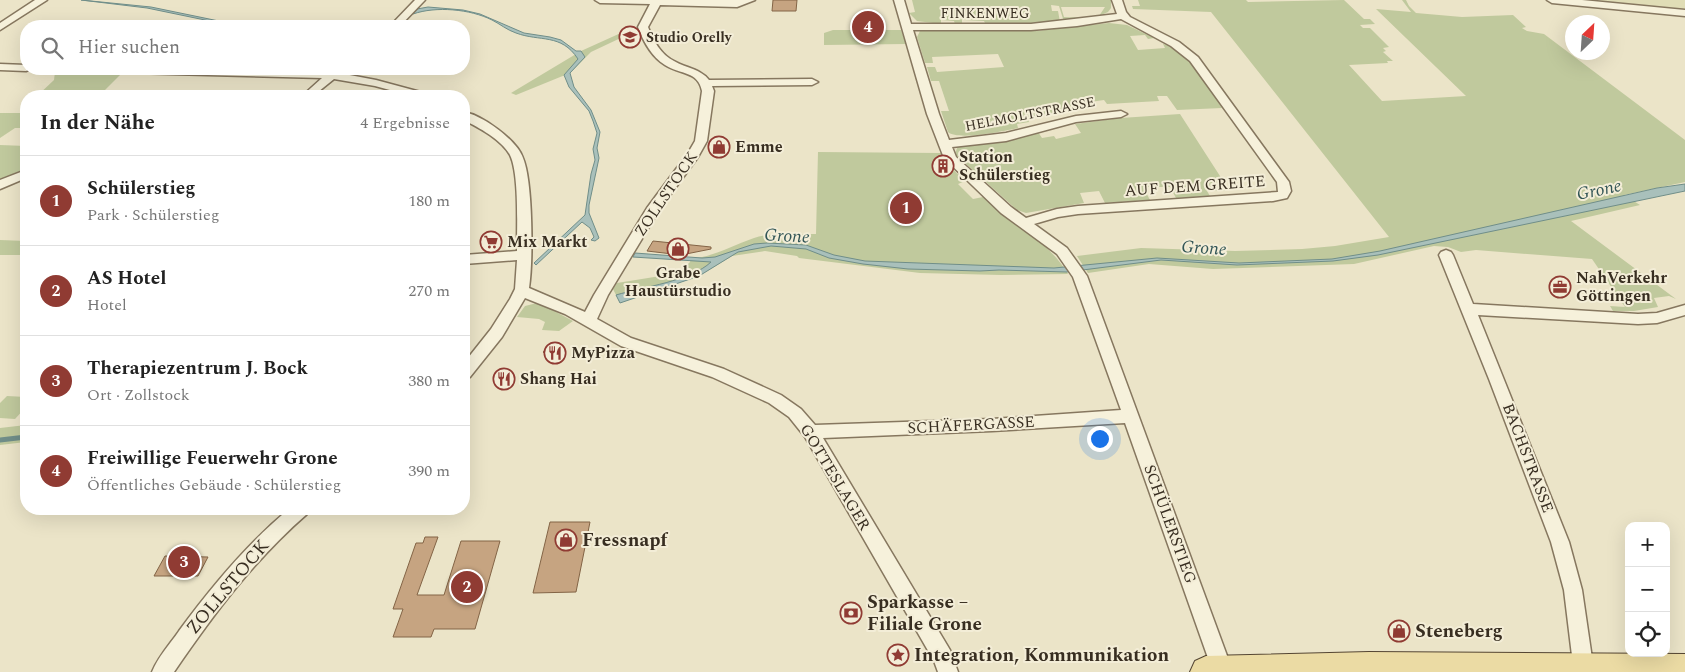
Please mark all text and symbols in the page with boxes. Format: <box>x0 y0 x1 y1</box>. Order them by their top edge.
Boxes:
street label: FINKENWEG <box>941 3 1030 24</box>
pin: 4 <box>852 8 884 46</box>
north arrow <box>1565 15 1610 60</box>
search box <box>20 20 470 75</box>
school or university icon: Studio Orelly <box>618 25 642 49</box>
place label: Studio Orelly <box>646 27 733 48</box>
text: Hier suchen <box>78 33 180 62</box>
icon: search <box>38 34 66 62</box>
street label: HELMOLTSTRASSE <box>963 91 1097 137</box>
text: In der Nähe <box>40 107 155 139</box>
text: 4 Ergebnisse <box>360 111 450 135</box>
shop icon: Emme <box>707 135 731 159</box>
place label: Emme <box>735 135 783 159</box>
place label: Station Schülerstieg <box>959 145 1050 187</box>
street label: ZOLLSTOCK <box>629 146 704 242</box>
building icon: Station Schülerstieg <box>931 154 955 178</box>
street label: AUF DEM GREITE <box>1124 169 1266 203</box>
water label: Grone <box>1574 172 1624 208</box>
text: Schülerstieg <box>87 174 195 203</box>
text: 1 <box>52 189 60 213</box>
text: 180 m <box>408 189 450 213</box>
pin: 1 <box>890 189 922 227</box>
text: Park · Schülerstieg <box>87 203 219 227</box>
water label: Grone <box>764 221 810 251</box>
supermarket icon: Mix Markt <box>479 230 503 254</box>
place label: Mix Markt <box>507 230 588 254</box>
water label: Grone <box>1180 233 1228 263</box>
shop icon: Grabe Haustürstudio <box>666 237 690 261</box>
place label: Grabe Haustürstudio <box>625 261 731 303</box>
text: AS Hotel <box>87 264 166 293</box>
place label: NahVerkehr Göttingen <box>1576 266 1667 308</box>
office icon: NahVerkehr Göttingen <box>1548 275 1572 299</box>
text: 2 <box>52 279 60 303</box>
text: 270 m <box>408 279 450 303</box>
text: Hotel <box>87 293 127 317</box>
restaurant icon: MyPizza <box>543 341 567 365</box>
place label: MyPizza <box>571 341 636 365</box>
text: Therapiezentrum J. Bock <box>87 354 308 383</box>
restaurant icon: Shang Hai <box>492 367 516 391</box>
place label: Shang Hai <box>520 367 597 391</box>
text: 3 <box>52 369 60 393</box>
text: 380 m <box>408 369 450 393</box>
text: Ort · Zollstock <box>87 383 190 407</box>
street label: BACHSTRASSE <box>1496 400 1560 516</box>
street label: SCHÄFERGASSE <box>907 410 1035 440</box>
street label: GOTTESLAGER <box>794 419 877 535</box>
your location <box>1087 426 1113 452</box>
text: Freiwillige Feuerwehr Grone <box>87 444 338 473</box>
text: 4 <box>52 459 60 483</box>
text: 390 m <box>408 459 450 483</box>
street label: SCHÜLERSTIEG <box>1137 461 1203 587</box>
text: Öffentliches Gebäude · Schülerstieg <box>87 473 341 497</box>
map controls <box>1625 522 1670 657</box>
button: + <box>1625 522 1670 567</box>
place label: Fressnapf <box>582 526 668 555</box>
shop icon: Fressnapf <box>554 528 578 552</box>
street label: ZOLLSTOCK <box>179 533 277 641</box>
pin: 3 <box>168 543 200 581</box>
button: − <box>1625 567 1670 612</box>
pin: 2 <box>451 568 483 606</box>
place label: Sparkasse – Filiale Grone <box>867 588 982 639</box>
bank icon: Sparkasse – Filiale Grone <box>839 601 863 625</box>
button: locate <box>1625 612 1670 657</box>
place label: Steneberg <box>1415 617 1503 646</box>
shop icon: Steneberg <box>1387 619 1411 643</box>
place label: Integration, Kommunikation <box>914 641 1169 670</box>
place icon: Integration, Kommunikation <box>886 643 910 667</box>

